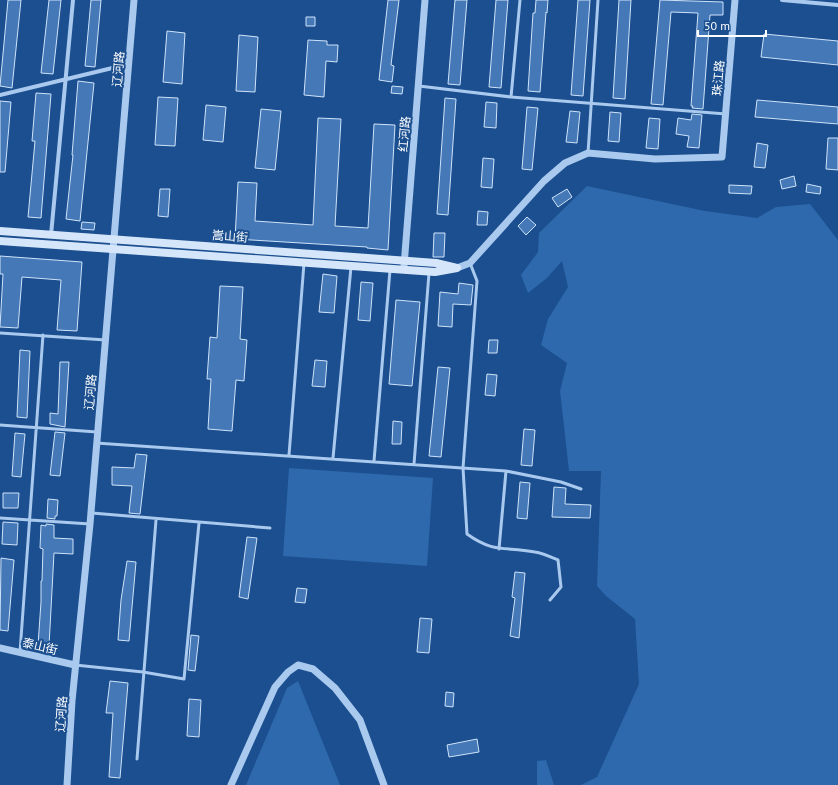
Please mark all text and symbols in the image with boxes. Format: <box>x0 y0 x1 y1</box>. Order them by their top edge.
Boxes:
scale bar <box>698 12 766 38</box>
text: 50 m <box>704 18 730 33</box>
street label: 辽河路 <box>109 50 127 88</box>
street label: 珠江路 <box>709 59 727 97</box>
street label: 红河路 <box>395 115 413 153</box>
street label: 嵩山街 <box>212 227 248 245</box>
street label: 辽河路 <box>81 373 99 411</box>
street label: 泰山街 <box>21 635 59 657</box>
street label: 辽河路 <box>52 696 70 732</box>

